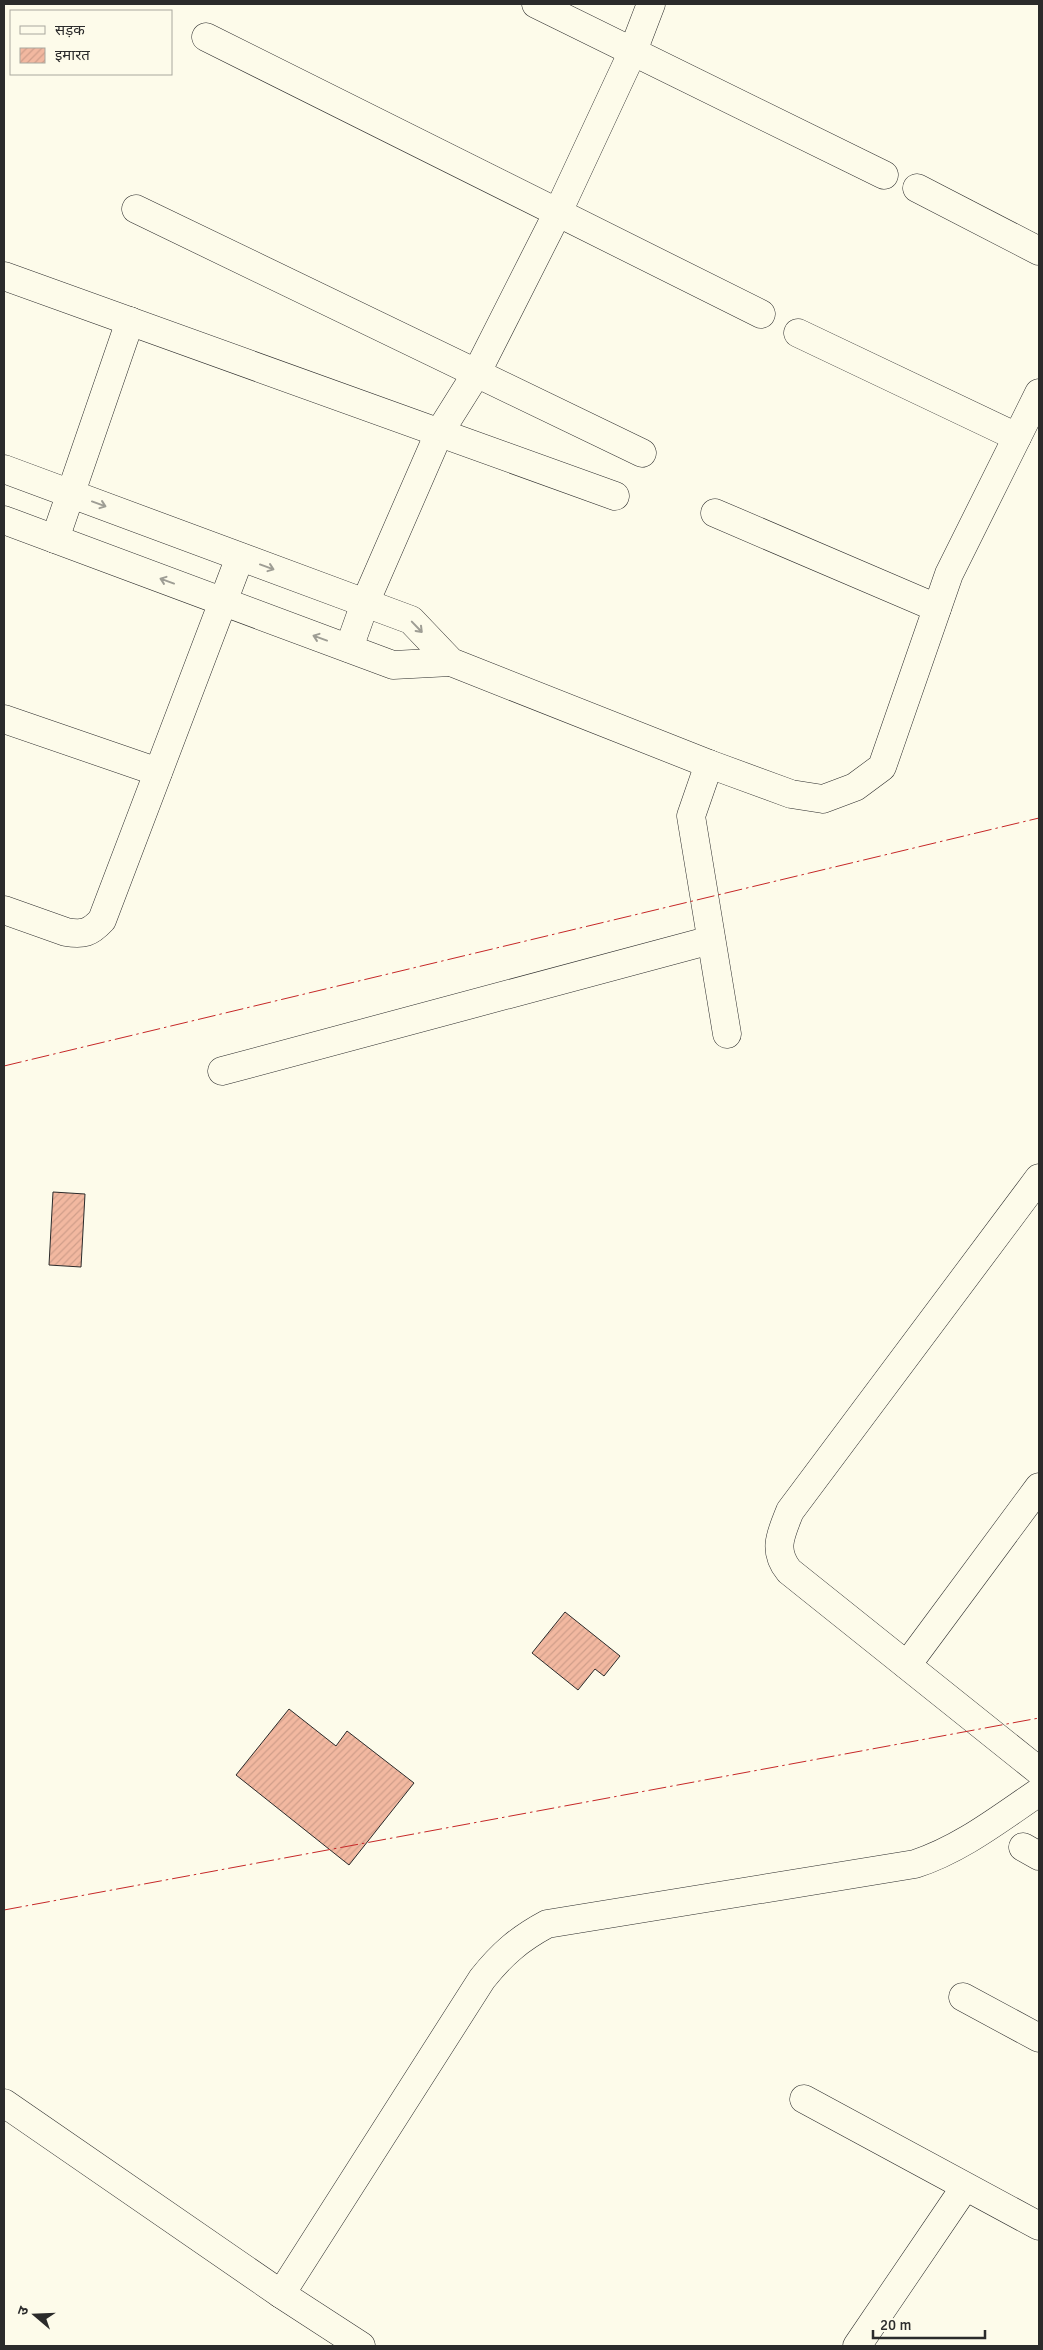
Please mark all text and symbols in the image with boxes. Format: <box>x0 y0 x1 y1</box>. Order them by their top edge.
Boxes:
legend <box>10 10 172 75</box>
text: सड़क <box>55 21 85 39</box>
text: इमारत <box>55 46 90 64</box>
one-way arrow <box>90 500 106 509</box>
one-way arrow <box>259 563 274 572</box>
one-way arrow <box>160 576 175 585</box>
one-way arrow <box>411 621 423 633</box>
one-way arrow <box>312 633 328 642</box>
north arrow <box>10 2290 60 2340</box>
text: उ <box>14 2304 33 2318</box>
scale bar <box>873 2308 986 2340</box>
text: 20 m <box>880 2316 911 2334</box>

